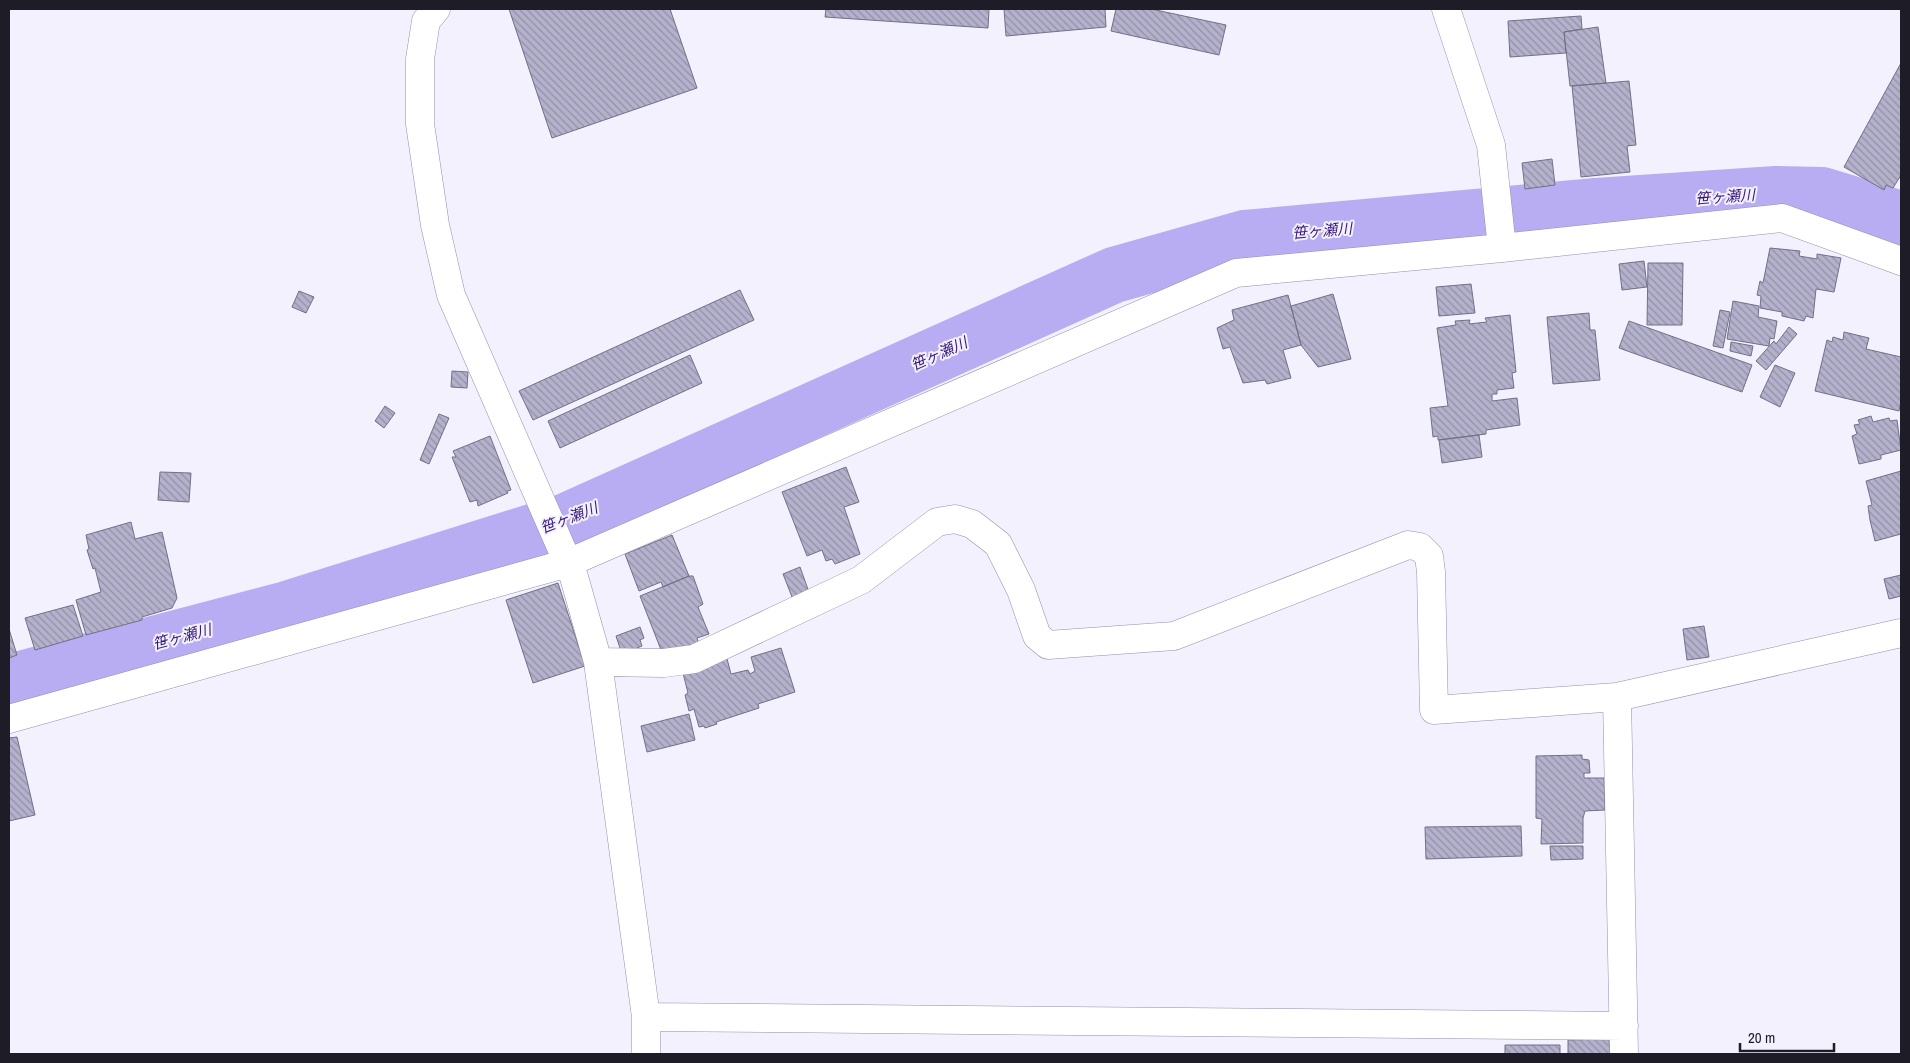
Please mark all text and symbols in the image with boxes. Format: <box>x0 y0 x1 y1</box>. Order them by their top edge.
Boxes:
water label: 笹ヶ瀬川 <box>1694 184 1758 209</box>
water label: 笹ヶ瀬川 <box>1291 217 1355 244</box>
water label: 笹ヶ瀬川 <box>907 331 972 375</box>
water label: 笹ヶ瀬川 <box>537 496 602 538</box>
water label: 笹ヶ瀬川 <box>150 618 215 654</box>
scale bar <box>1740 1020 1834 1052</box>
text: 20 m <box>1748 1027 1775 1048</box>

